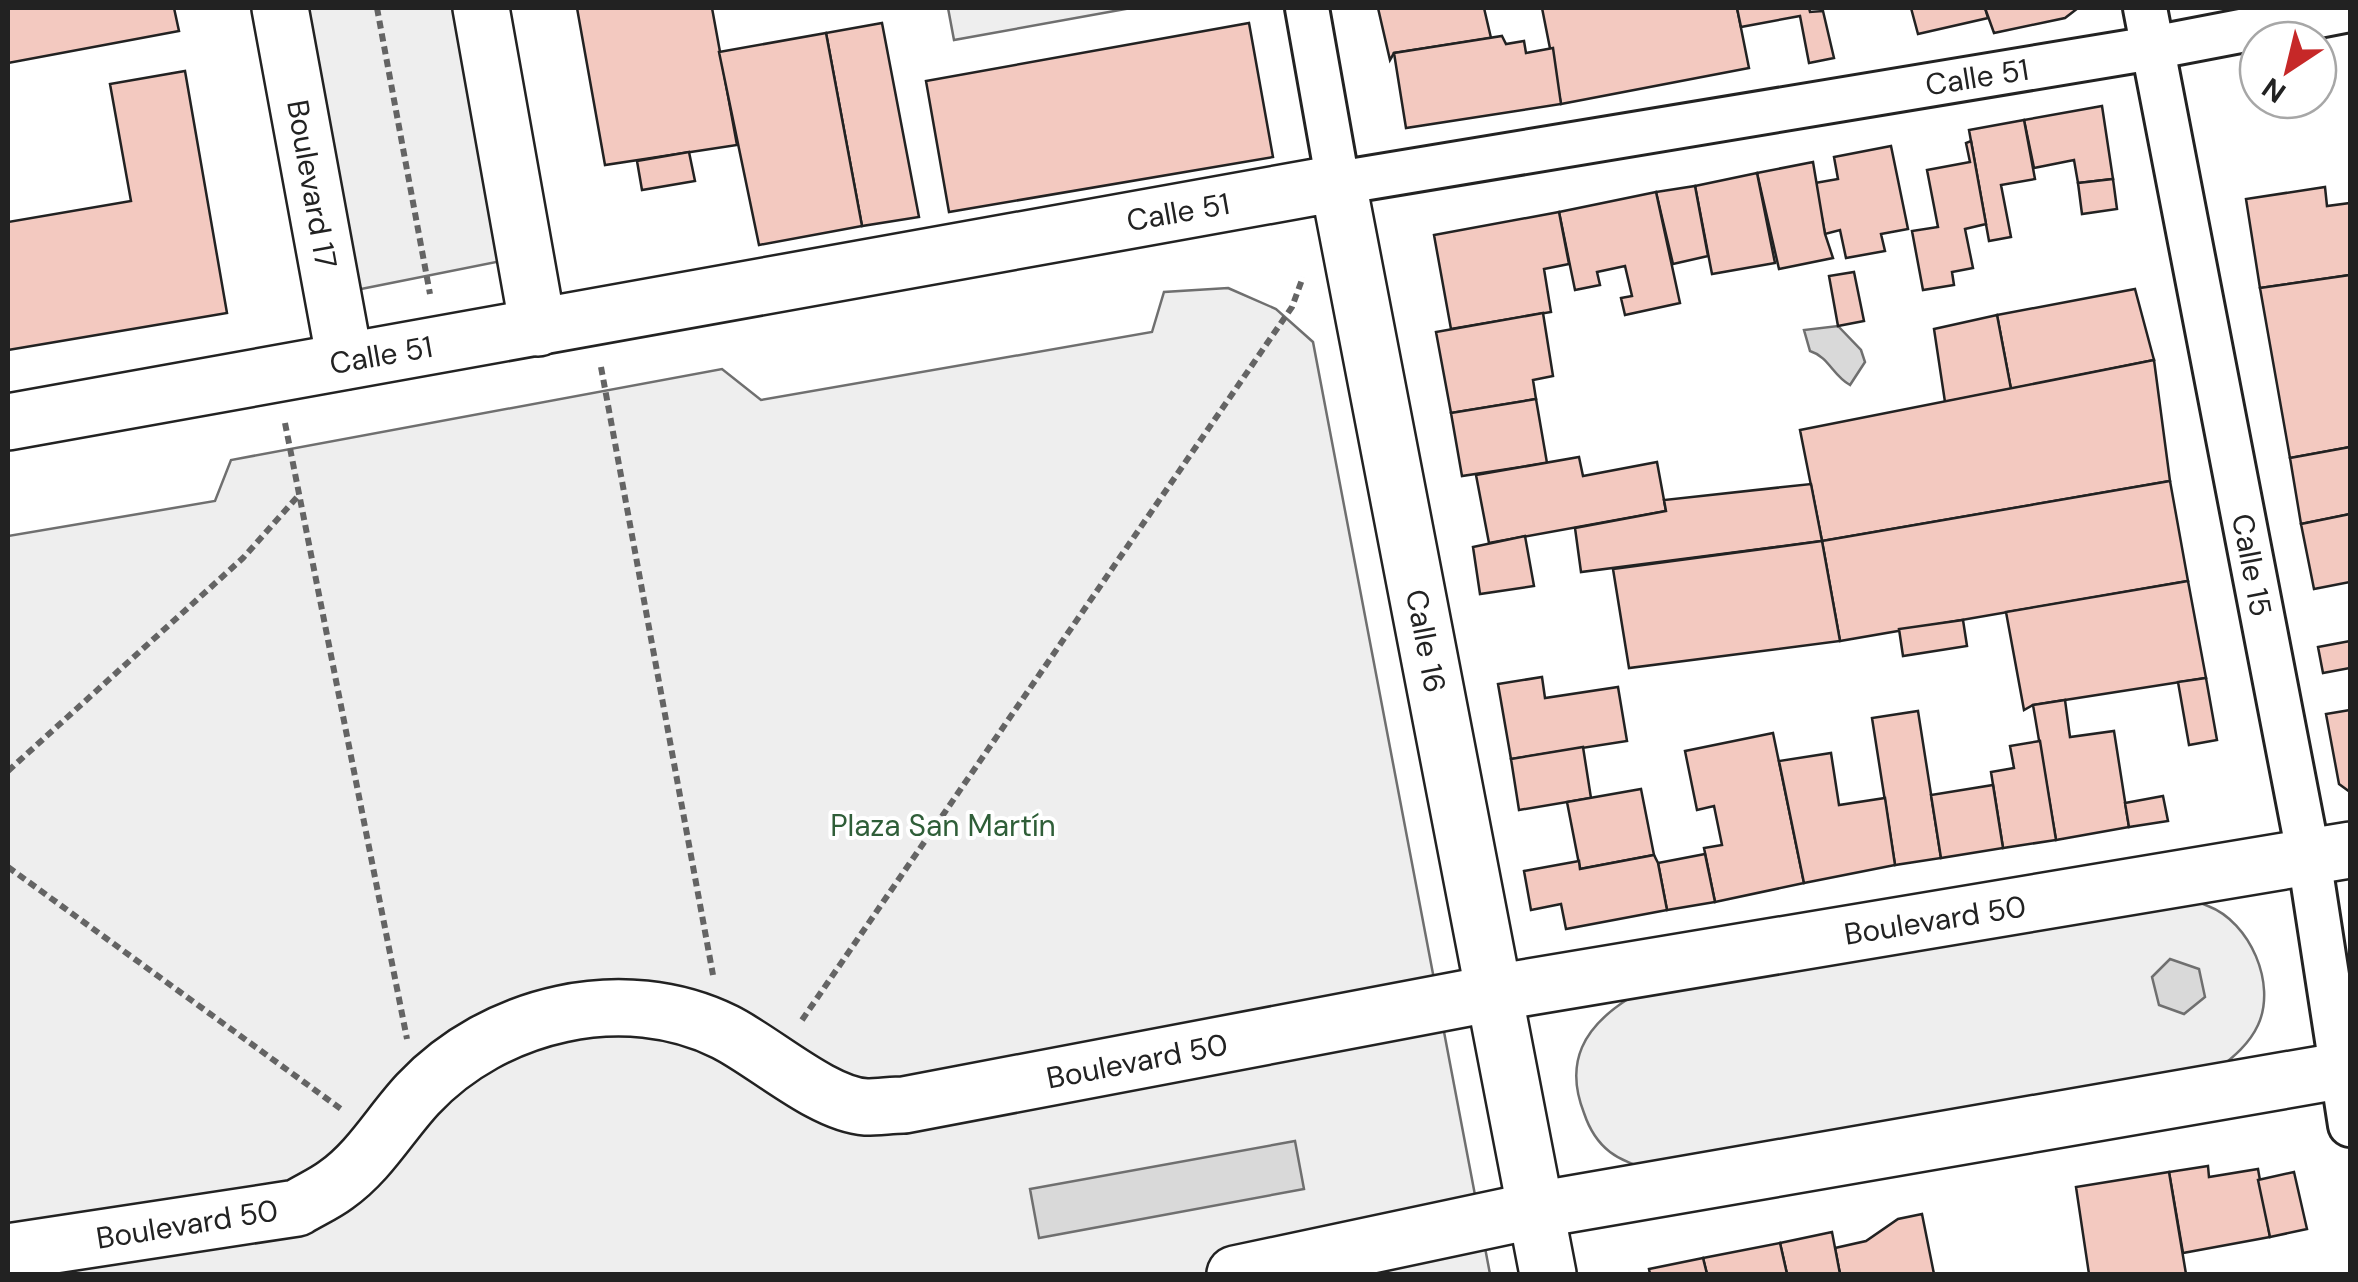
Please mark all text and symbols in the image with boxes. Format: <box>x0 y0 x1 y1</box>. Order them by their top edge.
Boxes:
north arrow <box>2238 20 2338 120</box>
street label: Calle 51 <box>1923 50 2031 104</box>
text: N <box>2255 69 2293 111</box>
street label: Boulevard 17 <box>278 97 346 271</box>
street label: Calle 51 <box>1123 184 1233 240</box>
street label: Calle 51 <box>326 327 436 383</box>
street label: Calle 15 <box>2223 510 2281 620</box>
street label: Calle 16 <box>1397 586 1455 696</box>
park label: Plaza San Martín <box>830 806 1056 845</box>
street label: Boulevard 50 <box>1841 886 2029 954</box>
street label: Boulevard 50 <box>1043 1024 1231 1098</box>
street label: Boulevard 50 <box>93 1190 281 1258</box>

